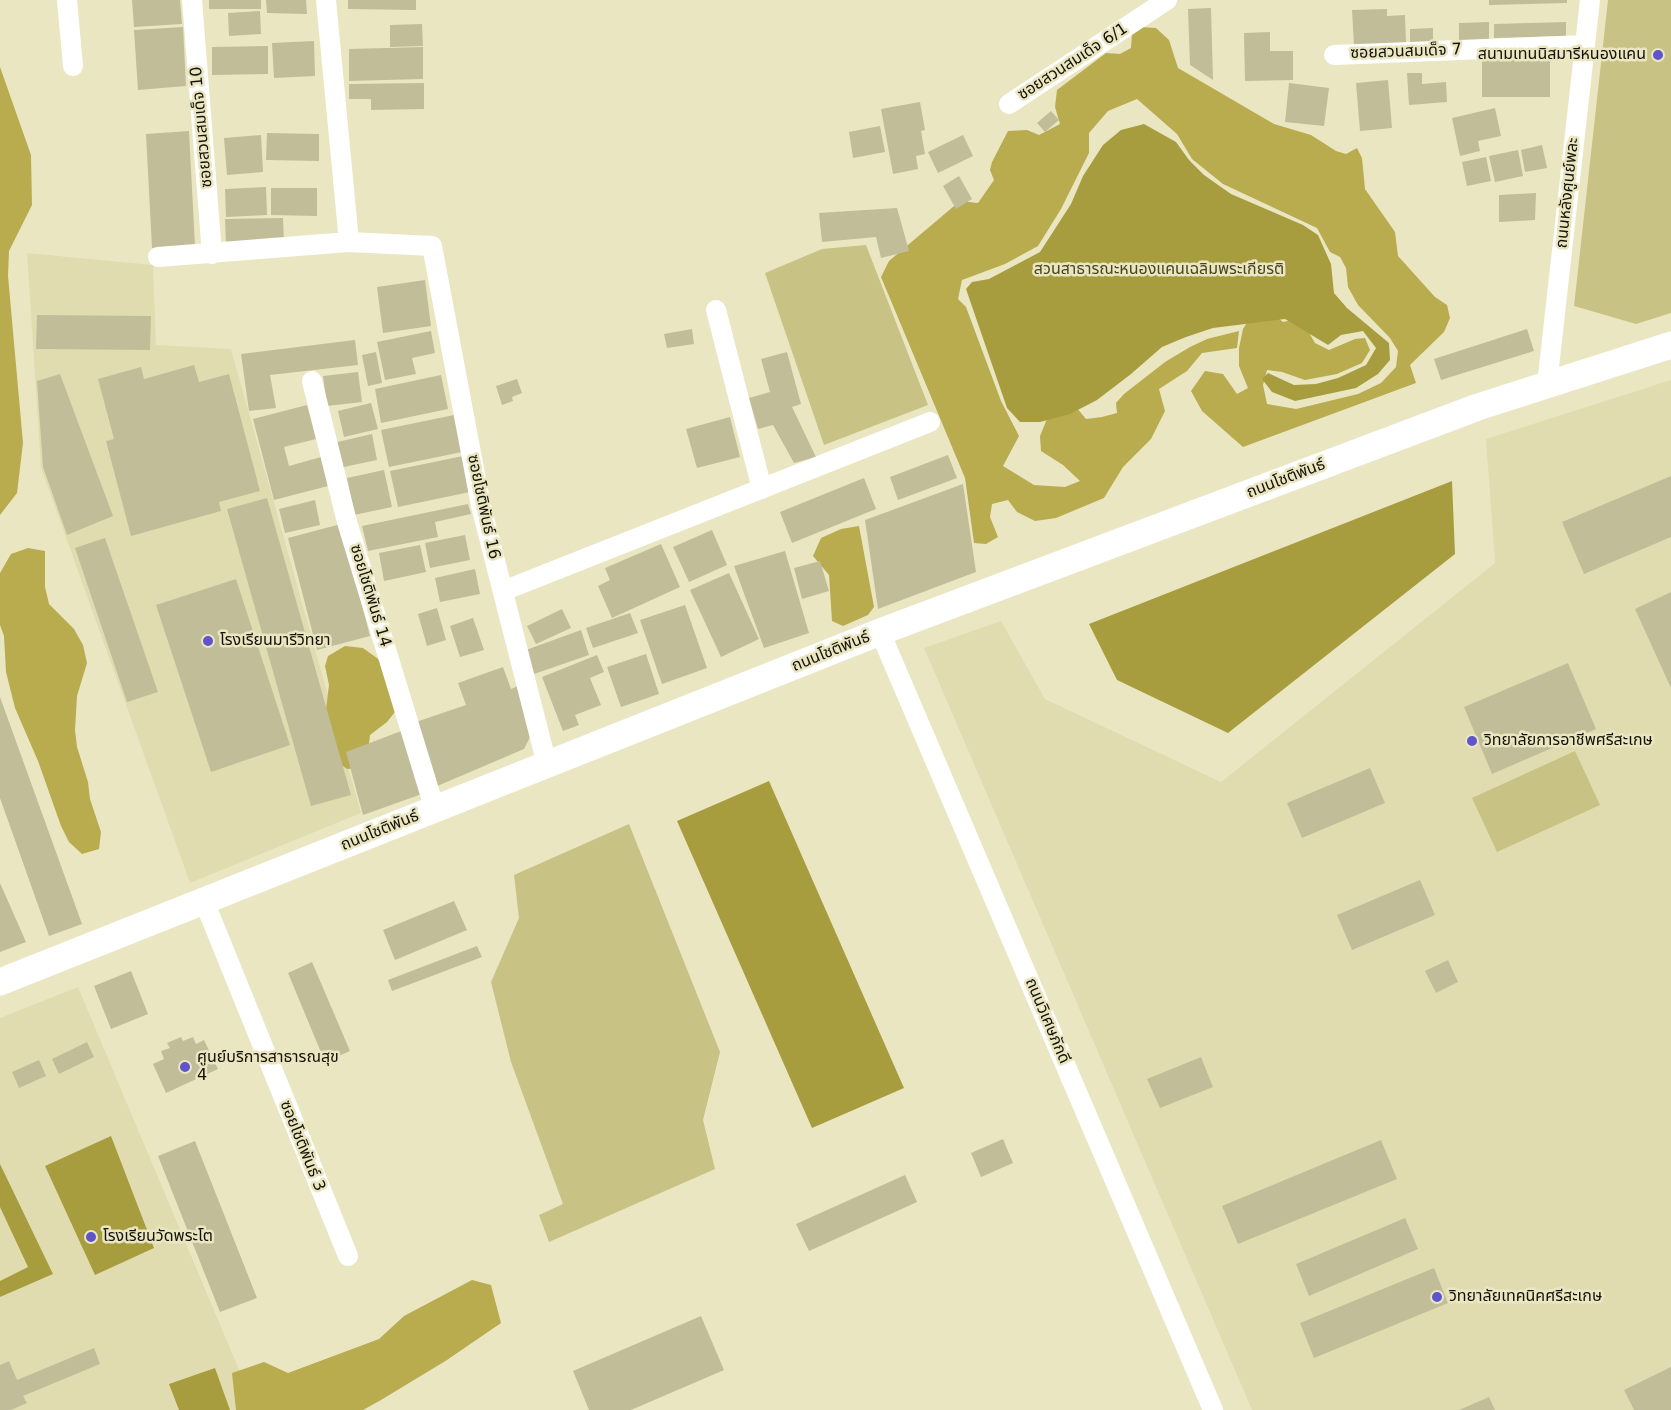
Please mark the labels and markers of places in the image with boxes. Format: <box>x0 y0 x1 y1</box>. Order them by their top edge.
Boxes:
place label: สนามเทนนิสมารีหนองแคน <box>1478 45 1646 65</box>
marker: สนามเทนนิสมารีหนองแคน <box>1651 48 1665 62</box>
place label: โรงเรียนมารีวิทยา <box>220 631 331 651</box>
marker: โรงเรียนมารีวิทยา <box>201 634 215 648</box>
place label: วิทยาลัยการอาชีพศรีสะเกษ <box>1484 731 1653 751</box>
marker: วิทยาลัยการอาชีพศรีสะเกษ <box>1465 734 1479 748</box>
place label: ศูนย์บริการสาธารณสุข 4 <box>197 1048 339 1086</box>
marker: ศูนย์บริการสาธารณสุข 4 <box>178 1060 192 1074</box>
place label: โรงเรียนวัดพระโต <box>103 1227 213 1247</box>
marker: โรงเรียนวัดพระโต <box>84 1230 98 1244</box>
place label: วิทยาลัยเทคนิคศรีสะเกษ <box>1449 1287 1602 1307</box>
marker: วิทยาลัยเทคนิคศรีสะเกษ <box>1430 1290 1444 1304</box>

